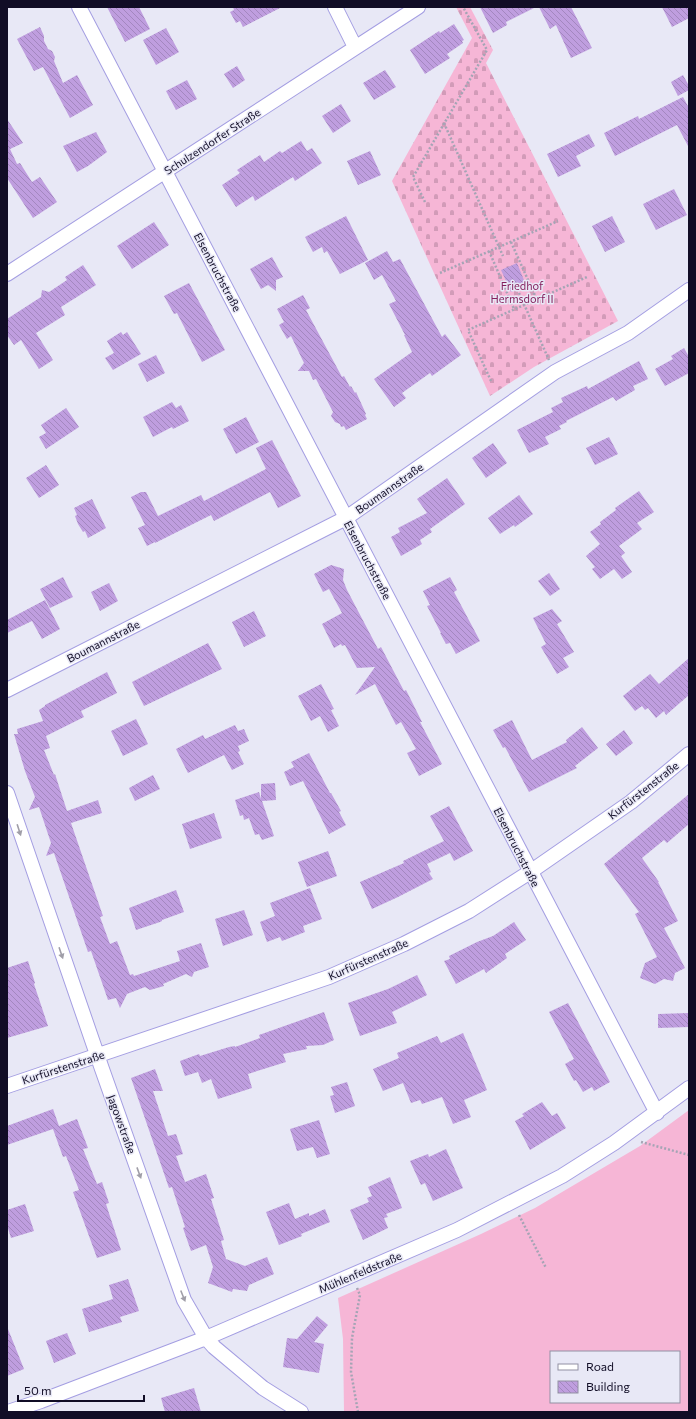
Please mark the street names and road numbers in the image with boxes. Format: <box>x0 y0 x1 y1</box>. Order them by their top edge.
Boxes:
street label: Schulzendorfer Straße <box>162 105 263 177</box>
street label: Elsenbruchstraße <box>192 230 244 314</box>
street label: Boumannstraße <box>353 460 426 516</box>
street label: Elsenbruchstraße <box>342 518 394 602</box>
street label: Boumannstraße <box>65 617 142 665</box>
street label: Kurfürstenstraße <box>605 758 681 822</box>
street label: Elsenbruchstraße <box>491 805 543 889</box>
street label: Kurfürstenstraße <box>326 935 410 982</box>
street label: Kurfürstenstraße <box>20 1047 106 1086</box>
street label: Jagowstraße <box>104 1093 139 1156</box>
street label: Mühlenfeldstraße <box>317 1249 404 1295</box>

